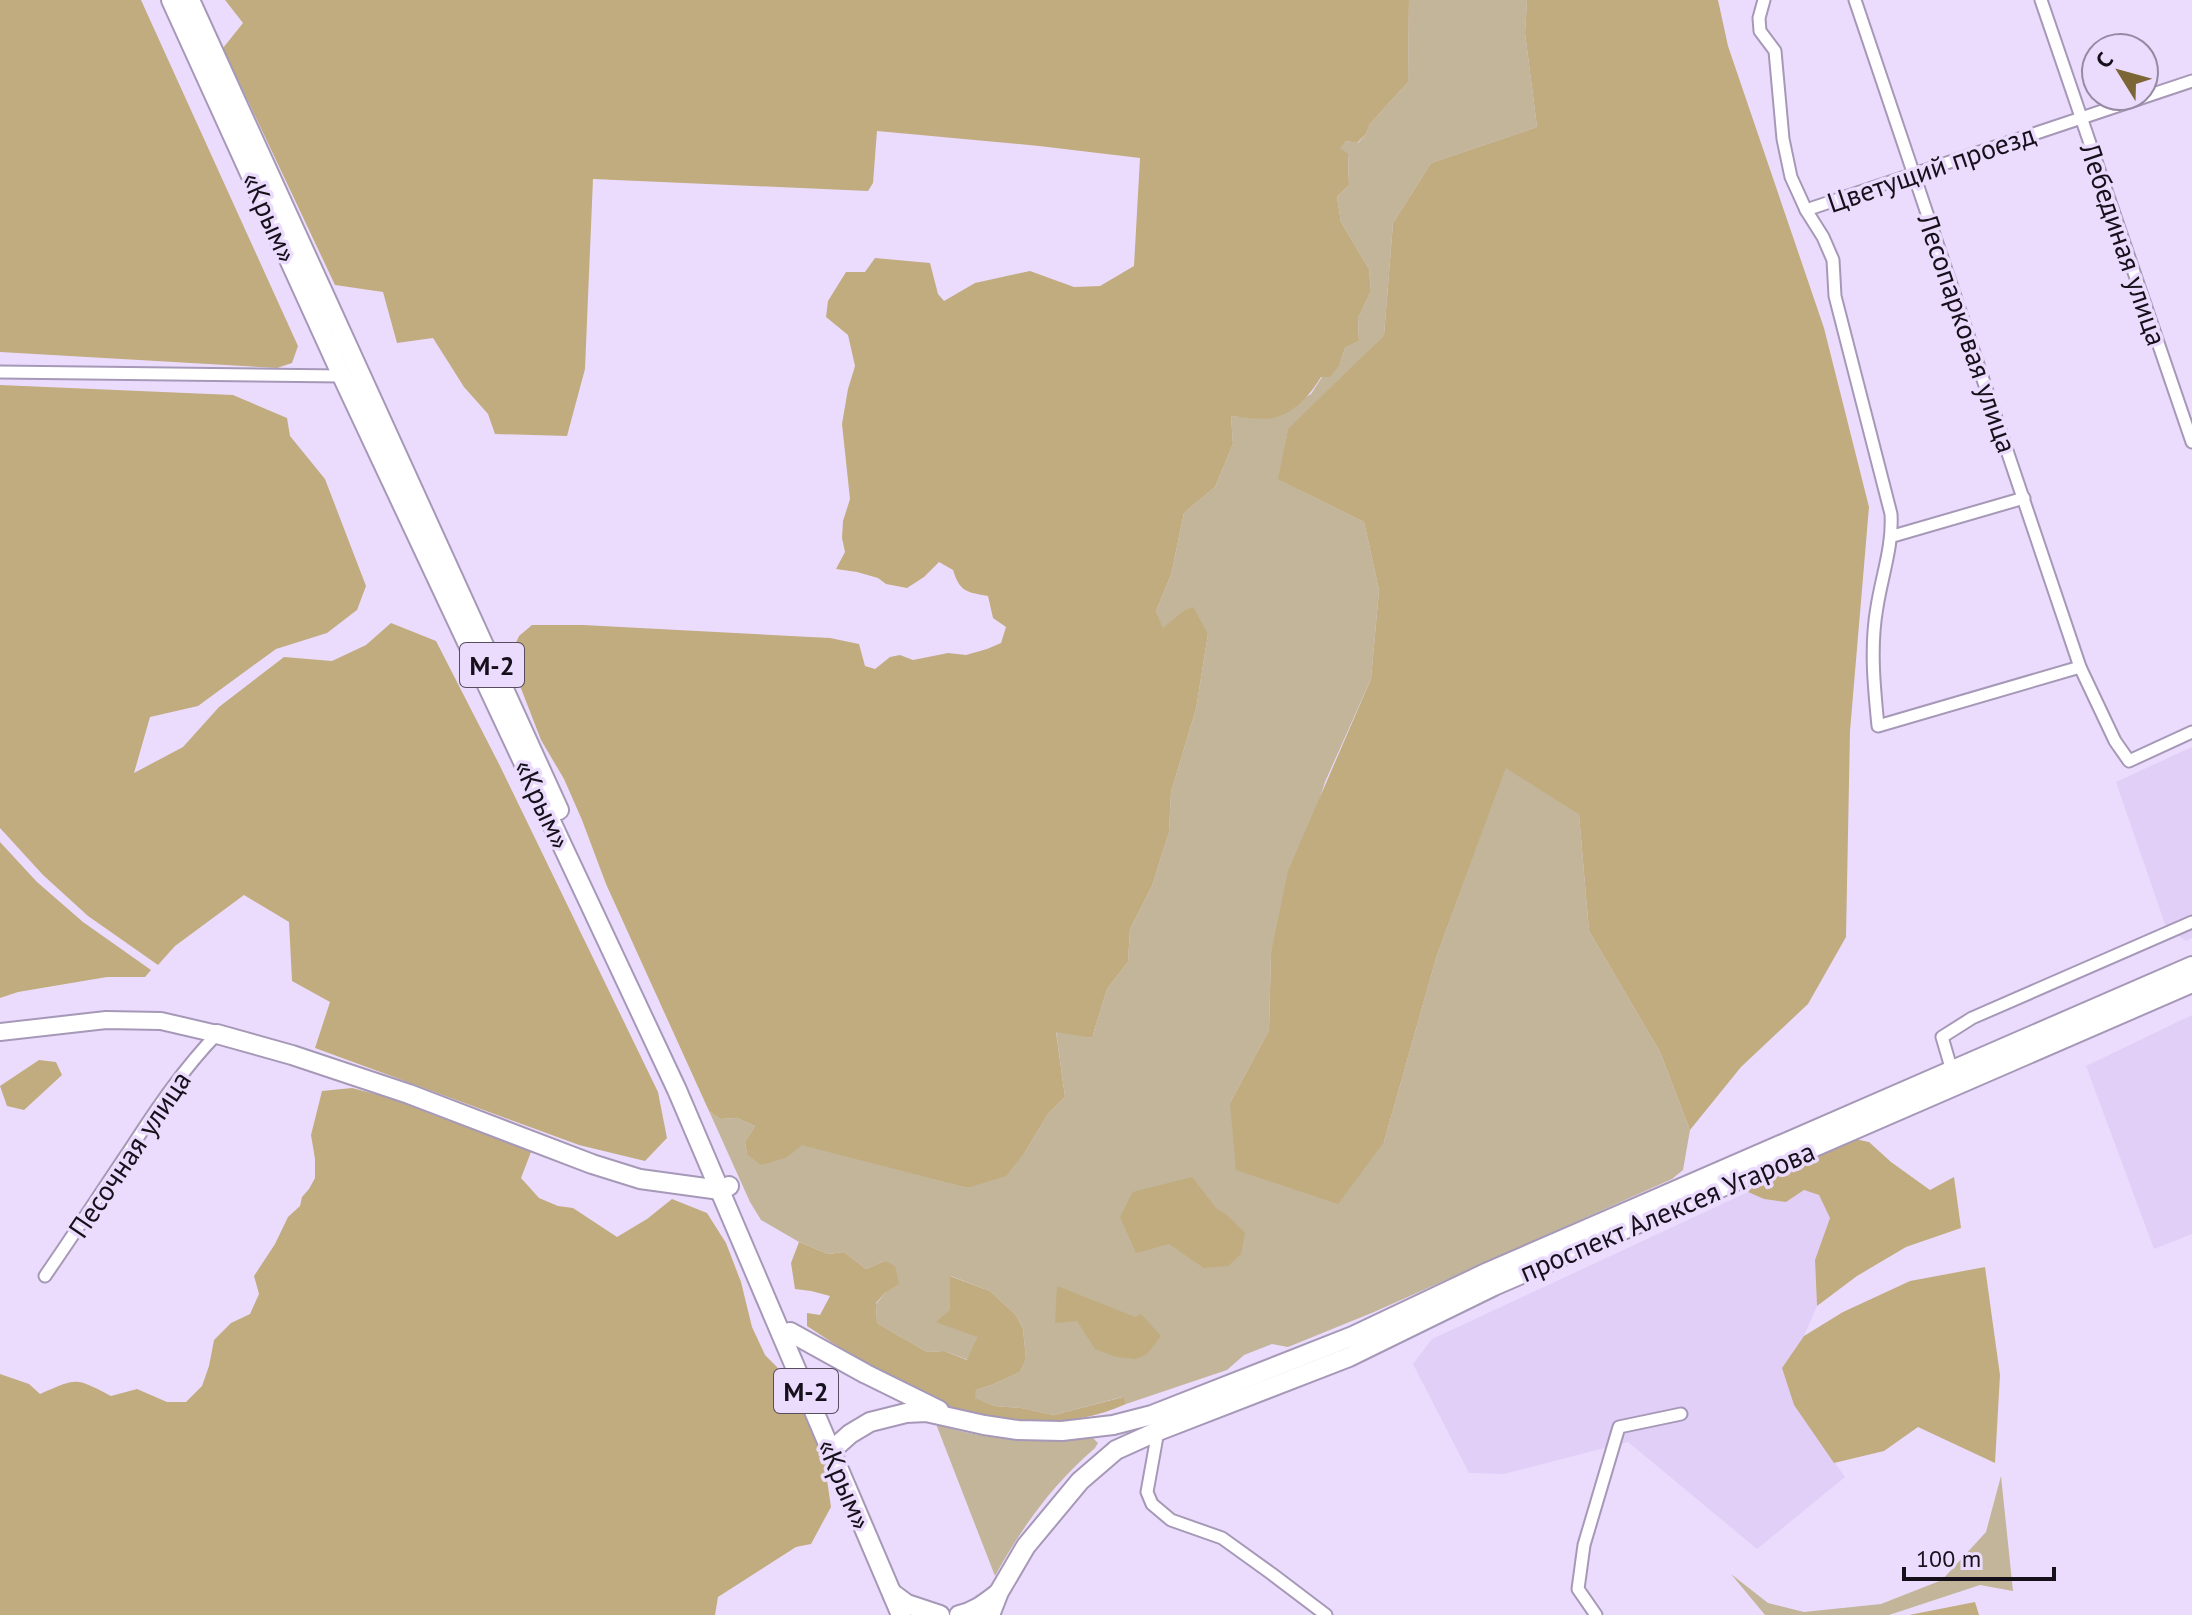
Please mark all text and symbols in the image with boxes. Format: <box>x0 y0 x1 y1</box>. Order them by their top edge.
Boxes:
north arrow <box>2080 32 2160 112</box>
text: С <box>2089 47 2119 73</box>
street label: Цветущий проезд <box>1822 115 2040 221</box>
street label: Лебединая улица <box>2072 137 2176 350</box>
street label: «Крым» <box>234 166 306 268</box>
street label: Лесопарковая улица <box>1909 208 2026 457</box>
road number: М-2 <box>460 643 524 687</box>
street label: «Крым» <box>506 753 580 855</box>
street label: Песочная улица <box>59 1063 199 1245</box>
street label: проспект Алексея Угарова <box>1514 1132 1820 1290</box>
road number: М-2 <box>774 1369 838 1413</box>
street label: «Крым» <box>809 1433 881 1535</box>
scale bar <box>1904 1531 2054 1581</box>
text: 100 m <box>1916 1543 1981 1574</box>

